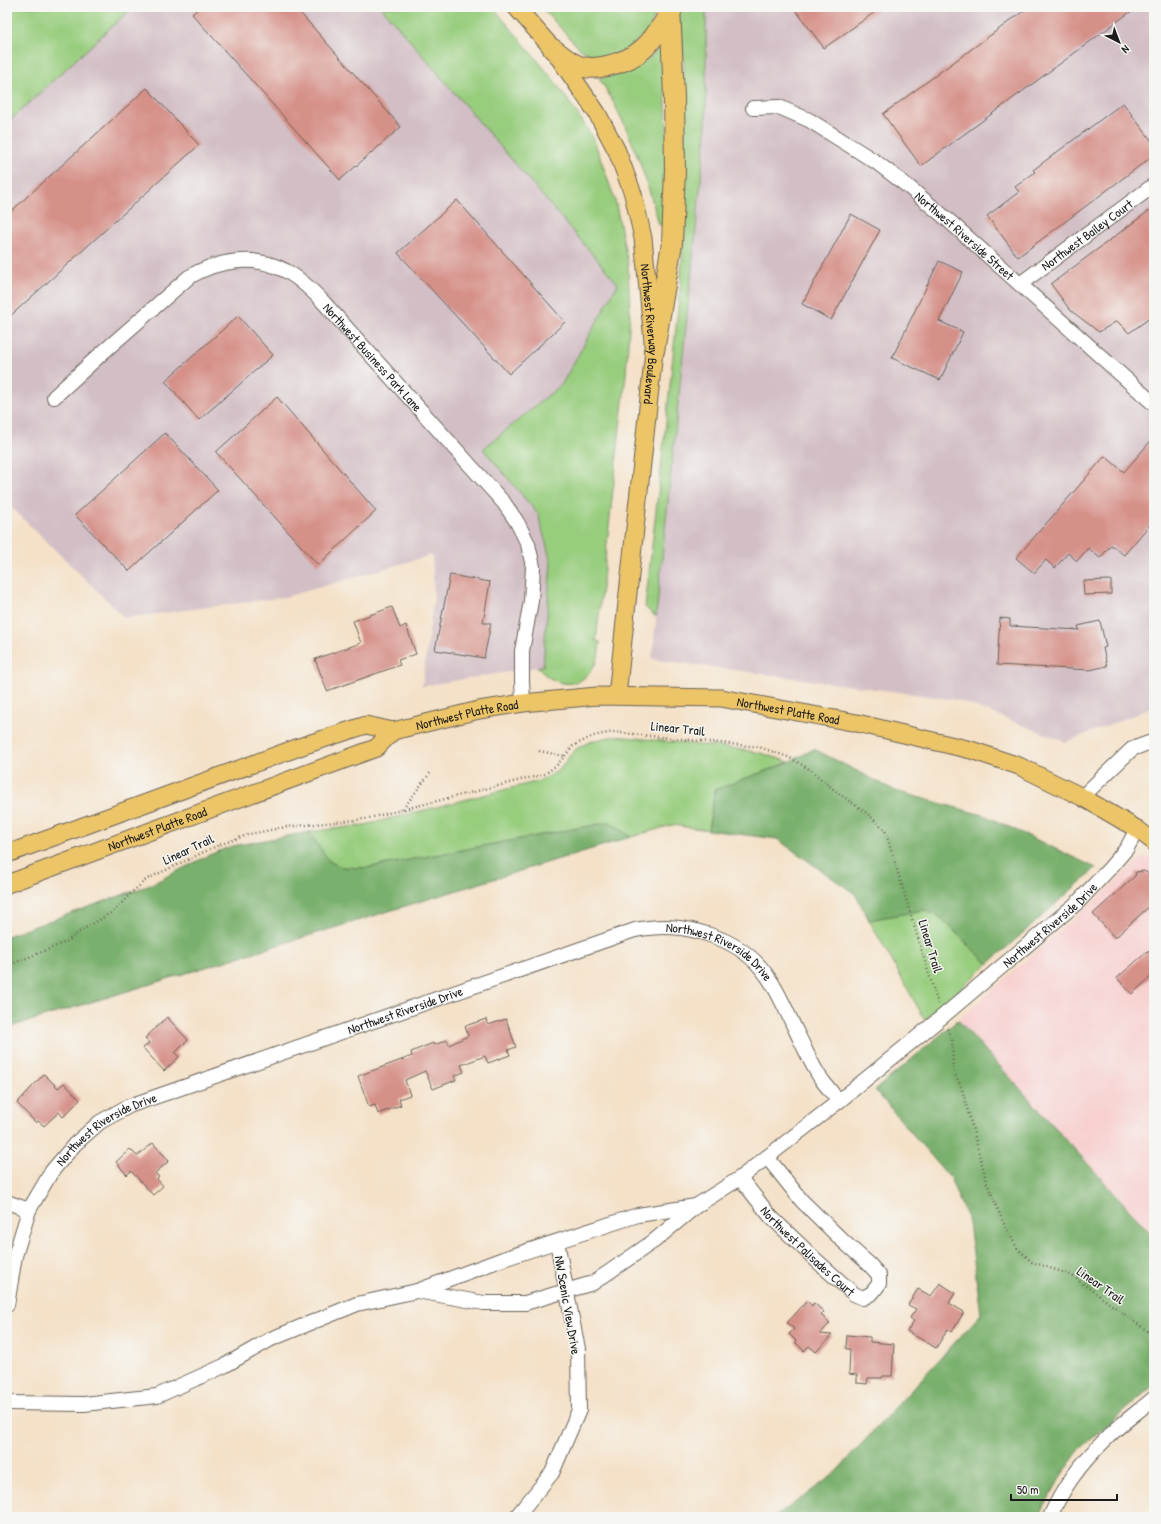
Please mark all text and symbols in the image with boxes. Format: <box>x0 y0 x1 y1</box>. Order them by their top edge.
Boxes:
north arrow <box>1099 22 1139 62</box>
text: N <box>1119 42 1133 57</box>
street label: Northwest Riverside Street <box>911 187 1019 284</box>
street label: Northwest Bailey Court <box>1037 195 1137 275</box>
street label: Northwest Riverway Boulevard <box>637 263 663 405</box>
street label: Northwest Business Park Lane <box>319 299 426 415</box>
street label: Northwest Platte Road <box>735 692 841 729</box>
street label: Northwest Platte Road <box>414 695 519 734</box>
street label: Linear Trail <box>650 716 707 740</box>
street label: Northwest Platte Road <box>105 802 209 855</box>
street label: Linear Trail <box>160 829 217 869</box>
street label: Northwest Riverside Drive <box>998 878 1101 971</box>
street label: Linear Trail <box>914 917 948 975</box>
street label: Northwest Riverside Drive <box>666 918 777 984</box>
street label: Northwest Riverside Drive <box>345 982 465 1038</box>
street label: Northwest Riverside Drive <box>51 1088 159 1170</box>
street label: Northwest Palisades Court <box>757 1202 860 1300</box>
street label: NW Scenic View Drive <box>550 1254 586 1356</box>
street label: Linear Trail <box>1074 1262 1129 1308</box>
scale bar <box>1011 1476 1117 1502</box>
text: 50 m <box>1017 1481 1038 1498</box>

